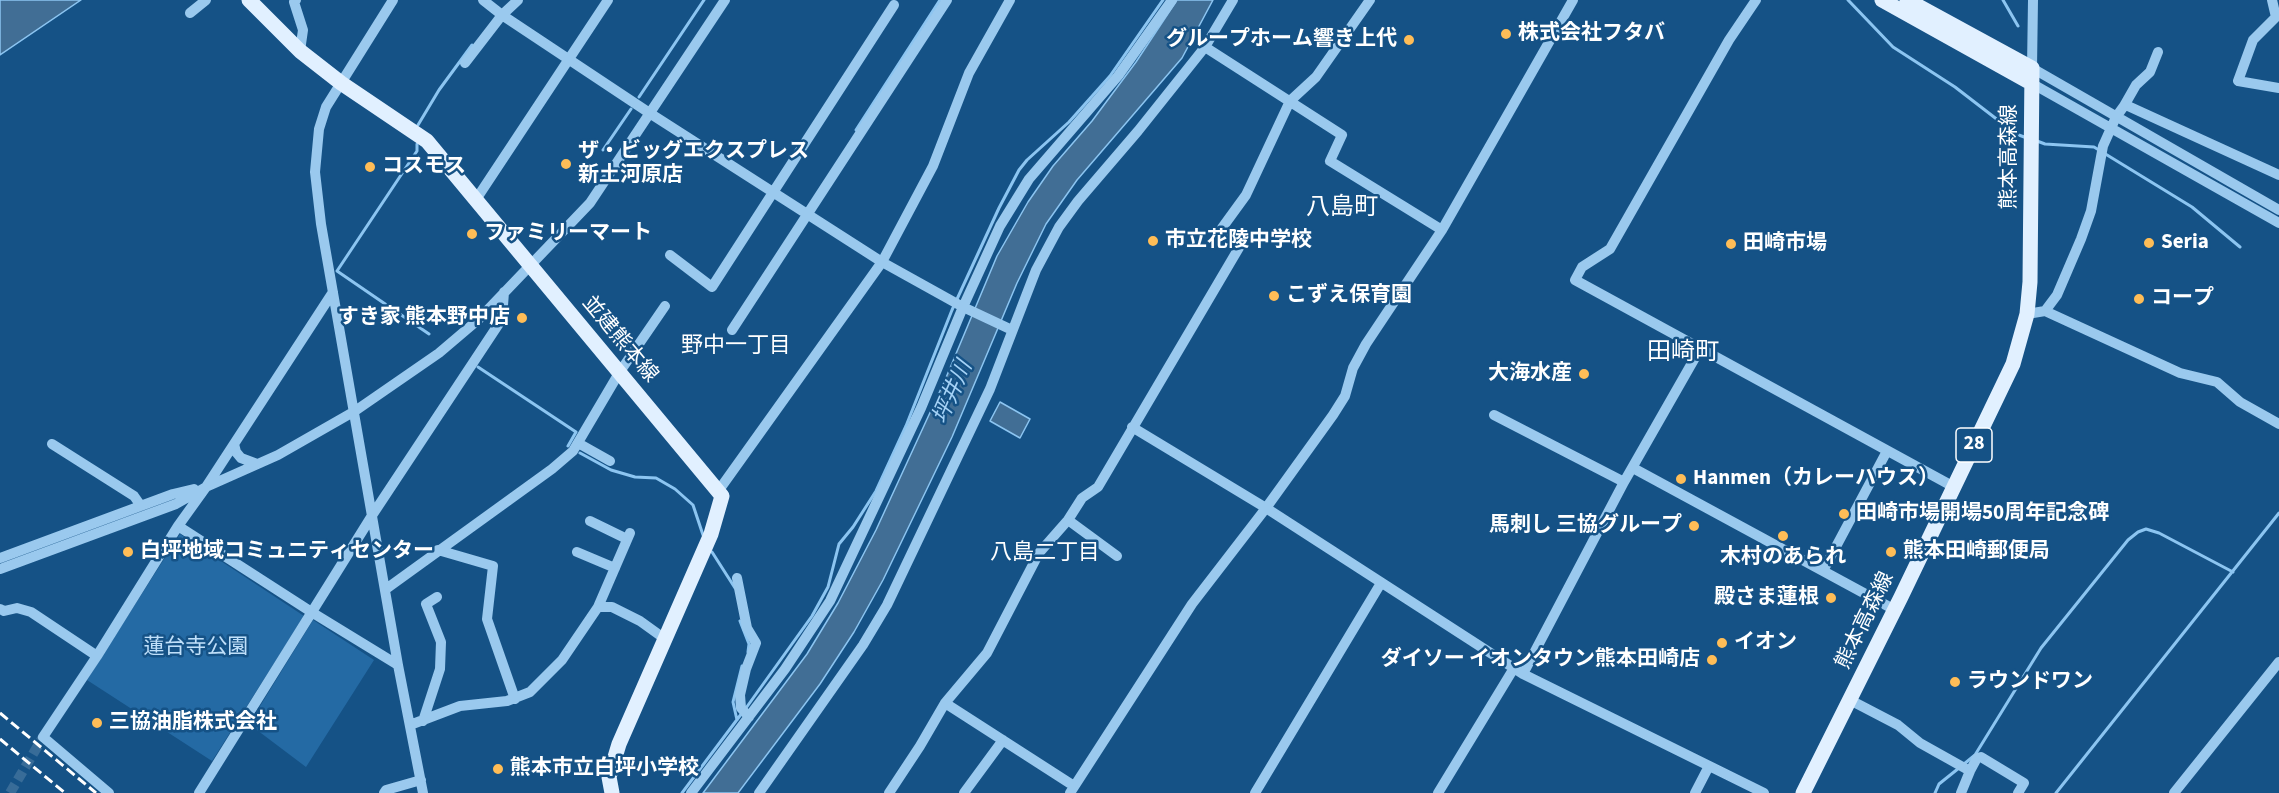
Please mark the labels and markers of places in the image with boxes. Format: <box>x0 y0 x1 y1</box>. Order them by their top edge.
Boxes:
place label: 株式会社フタバ <box>1518 21 1665 47</box>
place label: グループホーム響き上代 <box>1166 27 1397 53</box>
marker: 株式会社フタバ <box>1499 27 1513 41</box>
marker: グループホーム響き上代 <box>1402 33 1416 47</box>
place label: ザ・ビッグエクスプレス 新土河原店 <box>578 139 809 189</box>
place label: コスモス <box>382 154 466 180</box>
marker: ザ・ビッグエクスプレス 新土河原店 <box>559 157 573 171</box>
marker: コスモス <box>363 160 377 174</box>
place label: ファミリーマート <box>484 221 652 247</box>
marker: ファミリーマート <box>465 227 479 241</box>
place label: 市立花陵中学校 <box>1165 228 1312 254</box>
place label: Seria <box>2161 230 2209 256</box>
place label: 田崎市場 <box>1743 231 1827 257</box>
marker: 市立花陵中学校 <box>1146 234 1160 248</box>
marker: Seria <box>2142 236 2156 250</box>
marker: 田崎市場 <box>1724 237 1738 251</box>
place label: こずえ保育園 <box>1286 283 1412 309</box>
place label: コープ <box>2151 286 2214 312</box>
marker: こずえ保育園 <box>1267 289 1281 303</box>
marker: コープ <box>2132 292 2146 306</box>
place label: すき家 熊本野中店 <box>338 305 510 331</box>
marker: すき家 熊本野中店 <box>515 311 529 325</box>
place label: 大海水産 <box>1488 361 1572 387</box>
marker: 大海水産 <box>1577 367 1591 381</box>
place label: Hanmen（カレーハウス） <box>1693 466 1939 492</box>
marker: Hanmen（カレーハウス） <box>1674 472 1688 486</box>
place label: 田崎市場開場50周年記念碑 <box>1856 501 2109 527</box>
marker: 田崎市場開場50周年記念碑 <box>1837 507 1851 521</box>
place label: 馬刺し 三協グループ <box>1489 513 1682 539</box>
marker: 馬刺し 三協グループ <box>1687 519 1701 533</box>
marker: 木村のあられ <box>1776 529 1790 543</box>
place label: 白坪地域コミュニティセンター <box>140 539 434 565</box>
place label: 熊本田崎郵便局 <box>1903 539 2050 565</box>
marker: 白坪地域コミュニティセンター <box>121 545 135 559</box>
place label: 木村のあられ <box>1720 545 1846 571</box>
marker: 熊本田崎郵便局 <box>1884 545 1898 559</box>
place label: 殿さま蓮根 <box>1714 585 1819 611</box>
marker: 殿さま蓮根 <box>1824 591 1838 605</box>
place label: イオン <box>1734 630 1797 656</box>
marker: イオン <box>1715 636 1729 650</box>
place label: ダイソー イオンタウン熊本田崎店 <box>1381 647 1700 673</box>
marker: ダイソー イオンタウン熊本田崎店 <box>1705 653 1719 667</box>
place label: ラウンドワン <box>1967 669 2093 695</box>
marker: ラウンドワン <box>1948 675 1962 689</box>
place label: 三協油脂株式会社 <box>109 710 277 736</box>
marker: 三協油脂株式会社 <box>90 716 104 730</box>
place label: 熊本市立白坪小学校 <box>510 756 699 782</box>
marker: 熊本市立白坪小学校 <box>491 762 505 776</box>

